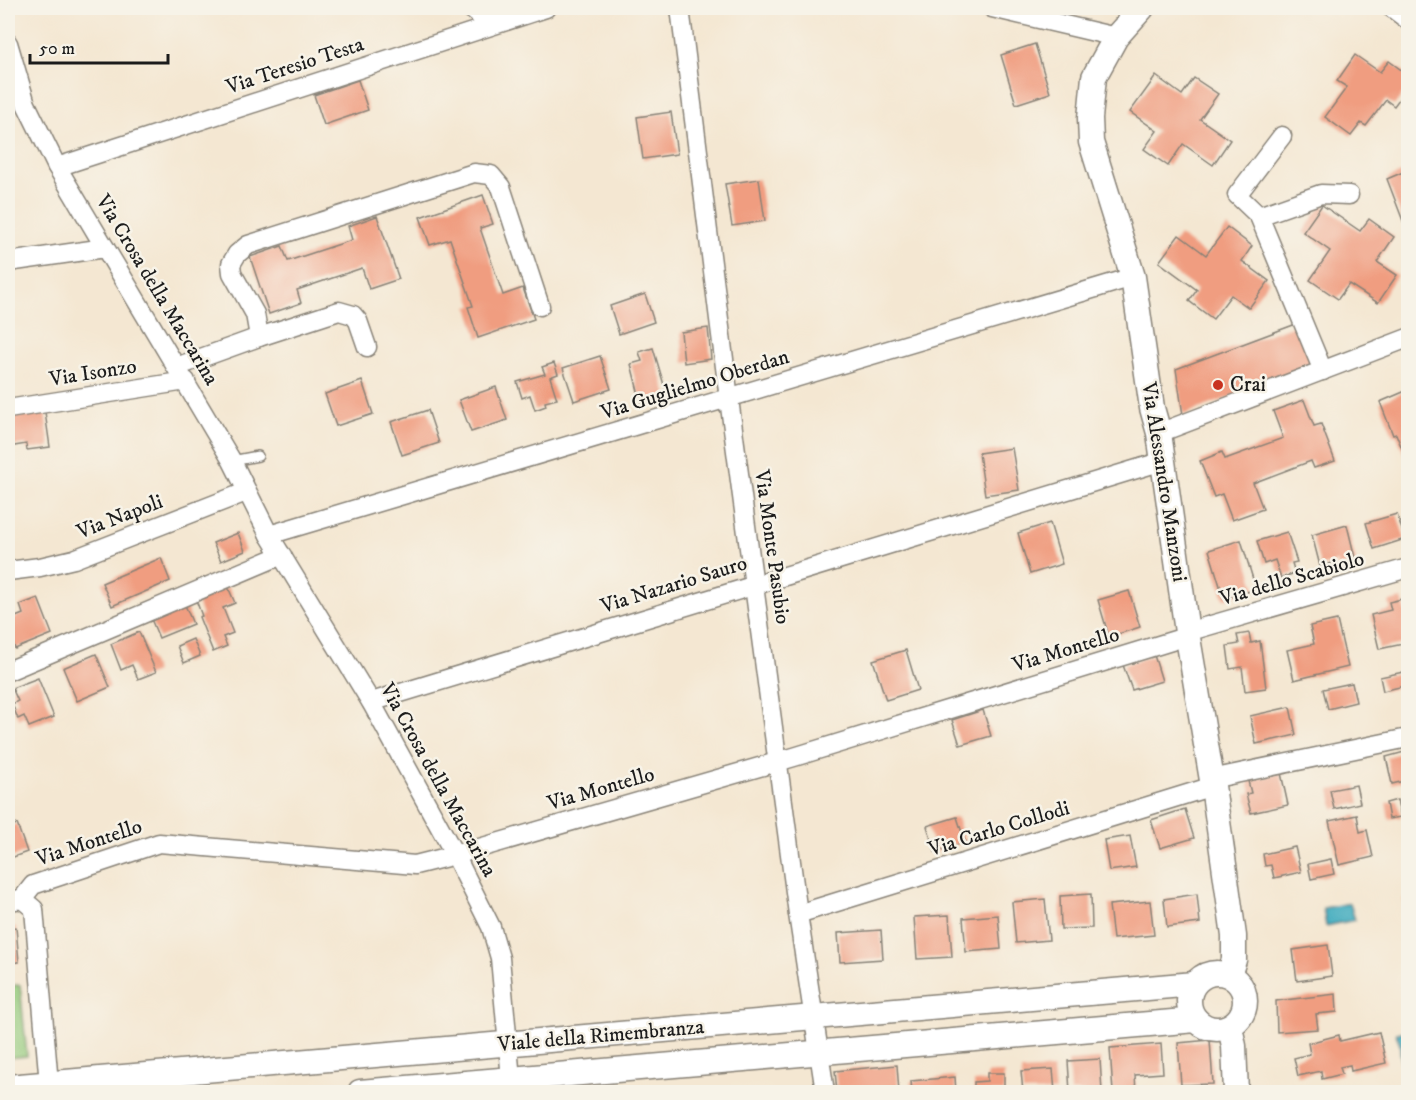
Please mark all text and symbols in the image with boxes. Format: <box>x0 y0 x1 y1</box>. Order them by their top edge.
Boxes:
scale bar <box>30 27 168 65</box>
street label: Via Teresio Testa <box>222 31 367 101</box>
text: 50 m <box>39 38 75 60</box>
street label: Via Crosa della Maccarina <box>89 189 224 390</box>
street label: Via Guglielmo Oberdan <box>597 344 792 426</box>
street label: Via Isonzo <box>46 353 139 393</box>
place label: Crai <box>1230 372 1266 398</box>
marker: Crai <box>1211 378 1225 392</box>
street label: Via Alessandro Manzoni <box>1135 379 1193 584</box>
street label: Via Monte Pasubio <box>748 467 796 626</box>
street label: Via Napoli <box>72 489 167 546</box>
street label: Via dello Scabiolo <box>1216 546 1367 612</box>
street label: Via Nazario Sauro <box>597 550 750 620</box>
street label: Via Montello <box>1009 621 1122 679</box>
street label: Via Crosa della Maccarina <box>373 678 502 882</box>
street label: Via Montello <box>544 761 658 817</box>
street label: Via Carlo Collodi <box>924 795 1073 863</box>
street label: Via Montello <box>32 814 145 873</box>
street label: Viale della Rimembranza <box>496 1014 705 1058</box>

